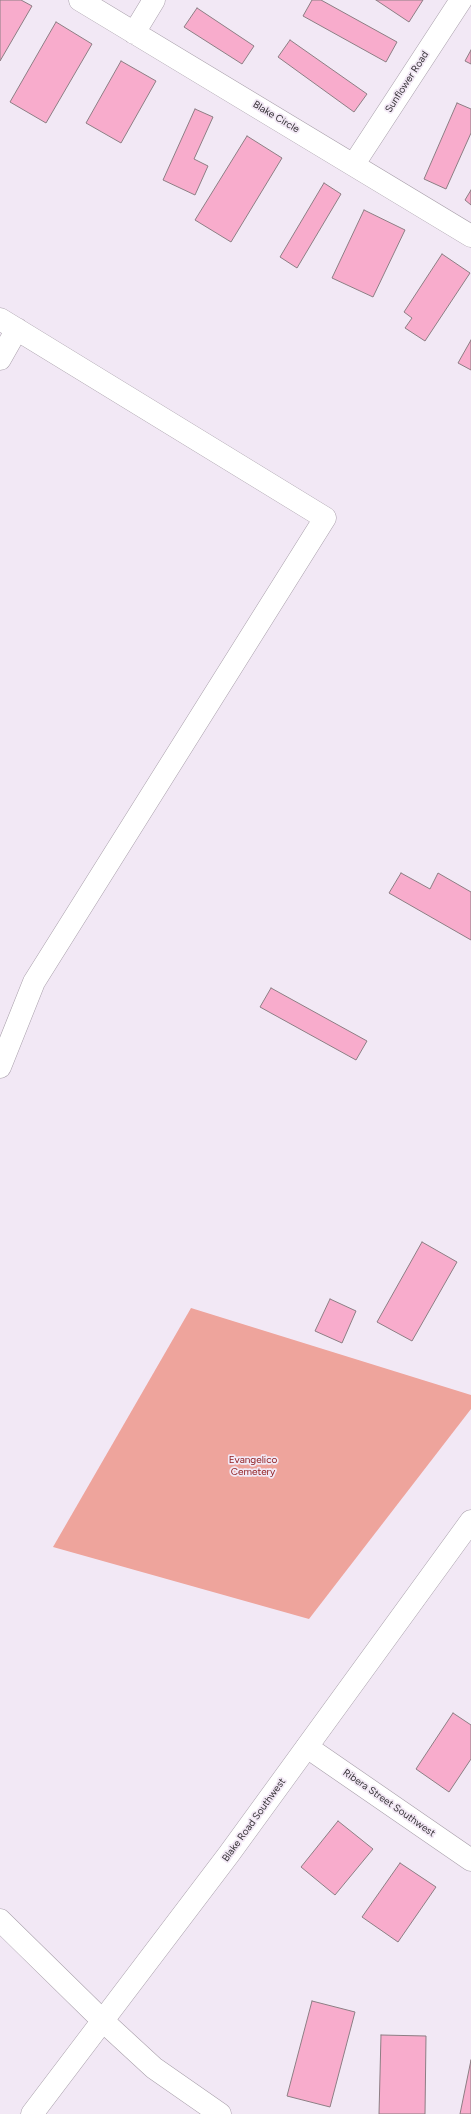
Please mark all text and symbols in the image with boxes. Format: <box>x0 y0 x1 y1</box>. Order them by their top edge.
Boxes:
street label: Sunflower Road <box>383 49 431 115</box>
street label: Blake Circle <box>251 98 301 136</box>
park label: Evangelico Cemetery <box>229 1454 277 1478</box>
street label: Ribera Street Southwest <box>341 1767 437 1839</box>
street label: Blake Road Southwest <box>220 1776 288 1864</box>

